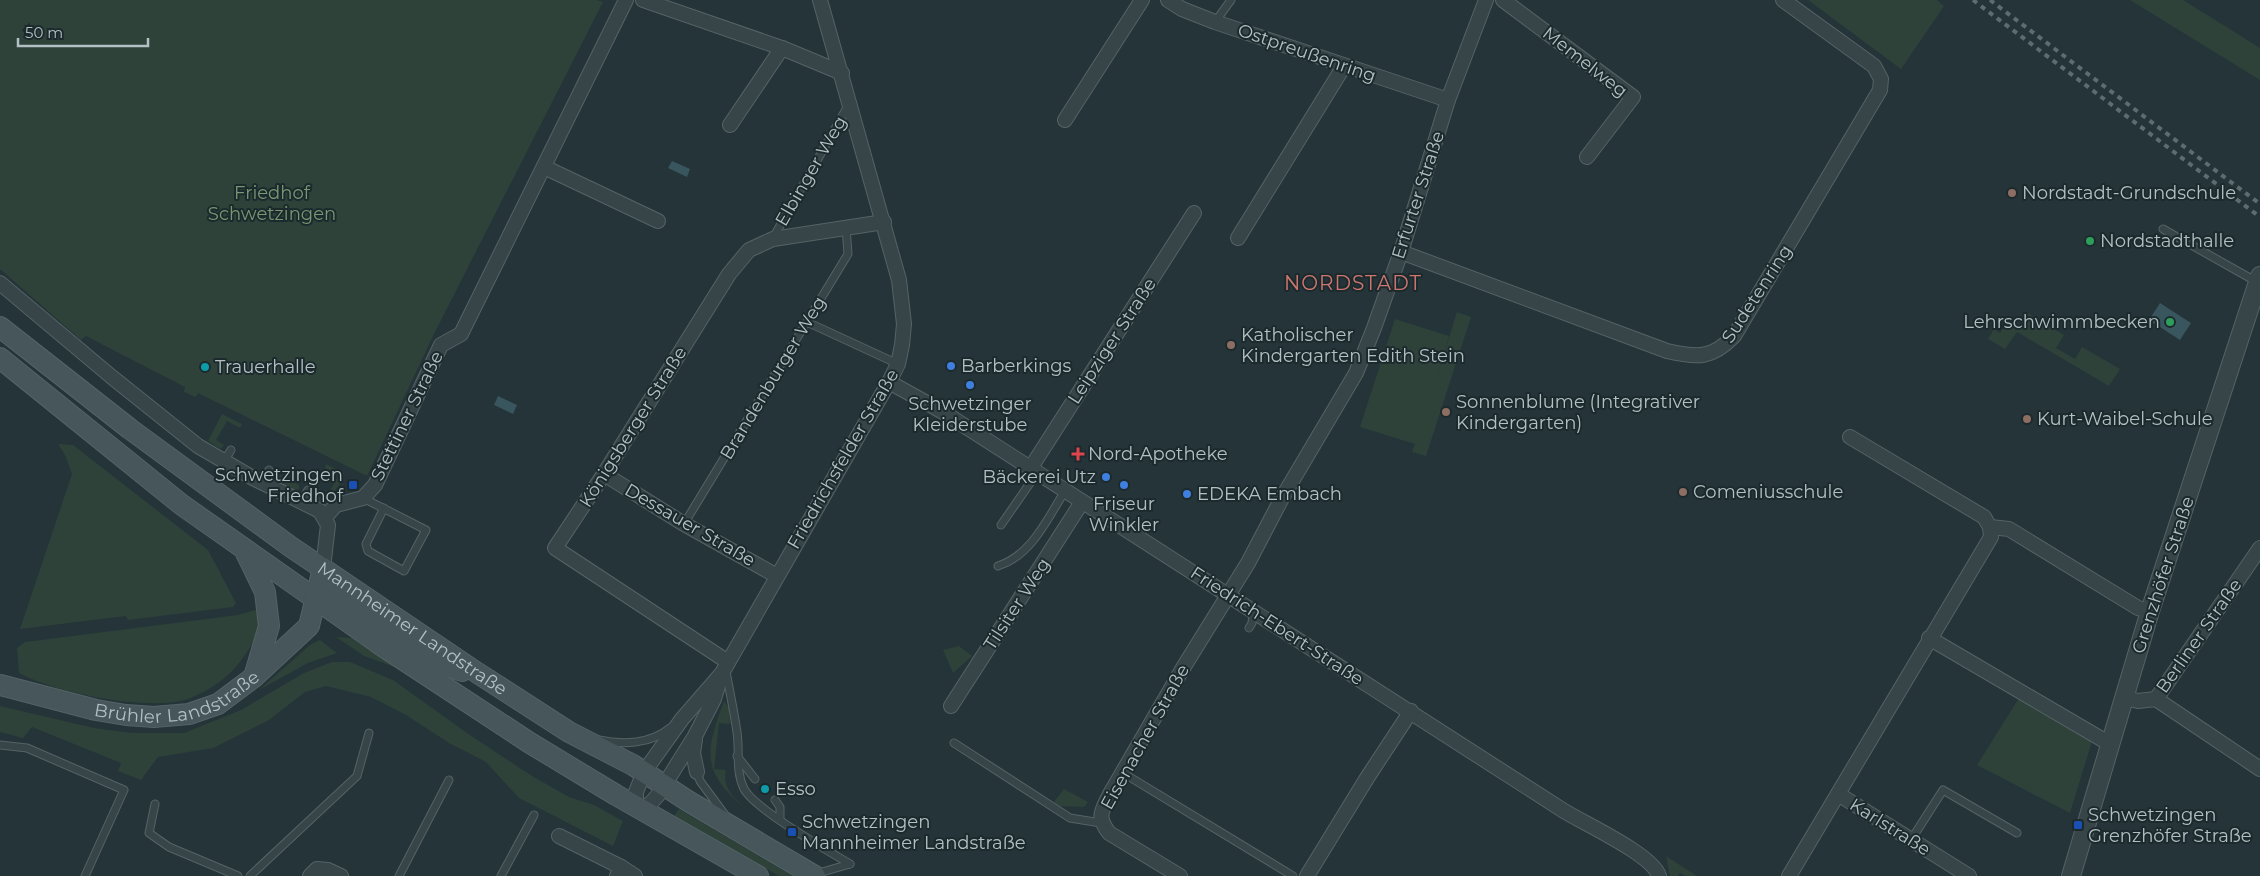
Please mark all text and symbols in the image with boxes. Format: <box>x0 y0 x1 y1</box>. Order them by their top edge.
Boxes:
scale bar <box>18 15 148 47</box>
street label: Ostpreußenring <box>1235 19 1379 87</box>
street label: Memelweg <box>1538 22 1632 102</box>
text: 50 m <box>25 23 63 42</box>
street label: Elbinger Weg <box>771 112 851 230</box>
street label: Erfurter Straße <box>1387 128 1449 262</box>
park label: Friedhof Schwetzingen <box>208 182 336 225</box>
place label: Nordstadt-Grundschule <box>2022 182 2236 204</box>
marker: Nordstadt-Grundschule <box>2006 187 2018 199</box>
place label: Nordstadthalle <box>2100 230 2234 252</box>
marker: Nordstadthalle <box>2084 235 2096 247</box>
street label: Sudetenring <box>1717 241 1797 347</box>
district label: NORDSTADT <box>1284 271 1422 295</box>
street label: Leipziger Straße <box>1063 274 1161 408</box>
street label: Brandenburger Weg <box>715 292 831 464</box>
place label: Lehrschwimmbecken <box>1963 311 2160 333</box>
marker: Lehrschwimmbecken <box>2164 316 2176 328</box>
place label: Katholischer Kindergarten Edith Stein <box>1241 324 1465 367</box>
marker: Katholischer Kindergarten Edith Stein <box>1225 339 1237 351</box>
street label: Königsberger Straße <box>575 342 692 511</box>
street label: Stettiner Straße <box>366 347 448 484</box>
place label: Barberkings <box>961 355 1072 377</box>
place label: Trauerhalle <box>215 356 316 378</box>
marker: Barberkings <box>945 360 957 372</box>
marker: Trauerhalle <box>199 361 211 373</box>
street label: Friedrichsfelder Straße <box>782 365 904 553</box>
marker: Schwetzinger Kleiderstube <box>964 379 976 391</box>
place label: Sonnenblume (Integrativer Kindergarten) <box>1456 391 1700 434</box>
place label: Schwetzinger Kleiderstube <box>908 393 1032 436</box>
marker: Sonnenblume (Integrativer Kindergarten) <box>1440 406 1452 418</box>
place label: Kurt-Waibel-Schule <box>2037 408 2213 430</box>
marker: Kurt-Waibel-Schule <box>2021 413 2033 425</box>
place label: Nord-Apotheke <box>1088 443 1228 465</box>
marker: Nord-Apotheke <box>1072 448 1084 460</box>
place label: Schwetzingen Friedhof <box>215 464 344 507</box>
place label: Bäckerei Utz <box>982 466 1096 488</box>
marker: Bäckerei Utz <box>1100 471 1112 483</box>
marker: Schwetzingen Friedhof <box>347 479 359 491</box>
street label: Dessauer Straße <box>621 479 759 571</box>
marker: Friseur Winkler <box>1118 479 1130 491</box>
place label: Comeniusschule <box>1693 481 1843 503</box>
place label: EDEKA Embach <box>1197 483 1342 505</box>
marker: Comeniusschule <box>1677 486 1689 498</box>
marker: EDEKA Embach <box>1181 488 1193 500</box>
place label: Friseur Winkler <box>1089 493 1159 536</box>
street label: Grenzhöfer Straße <box>2127 494 2199 656</box>
street label: Tilsiter Weg <box>979 554 1055 654</box>
street label: Mannheimer Landstraße <box>313 557 511 700</box>
street label: Friedrich-Ebert-Straße <box>1186 562 1368 690</box>
street label: Berliner Straße <box>2151 574 2247 697</box>
street label: Eisenacher Straße <box>1096 660 1194 813</box>
street label: Brühler Landstraße <box>93 666 264 728</box>
place label: Esso <box>775 778 816 800</box>
marker: Esso <box>759 783 771 795</box>
street label: Karlstraße <box>1846 794 1935 861</box>
place label: Schwetzingen Grenzhöfer Straße <box>2088 804 2252 847</box>
place label: Schwetzingen Mannheimer Landstraße <box>802 811 1026 854</box>
marker: Schwetzingen Grenzhöfer Straße <box>2072 819 2084 831</box>
marker: Schwetzingen Mannheimer Landstraße <box>786 826 798 838</box>

